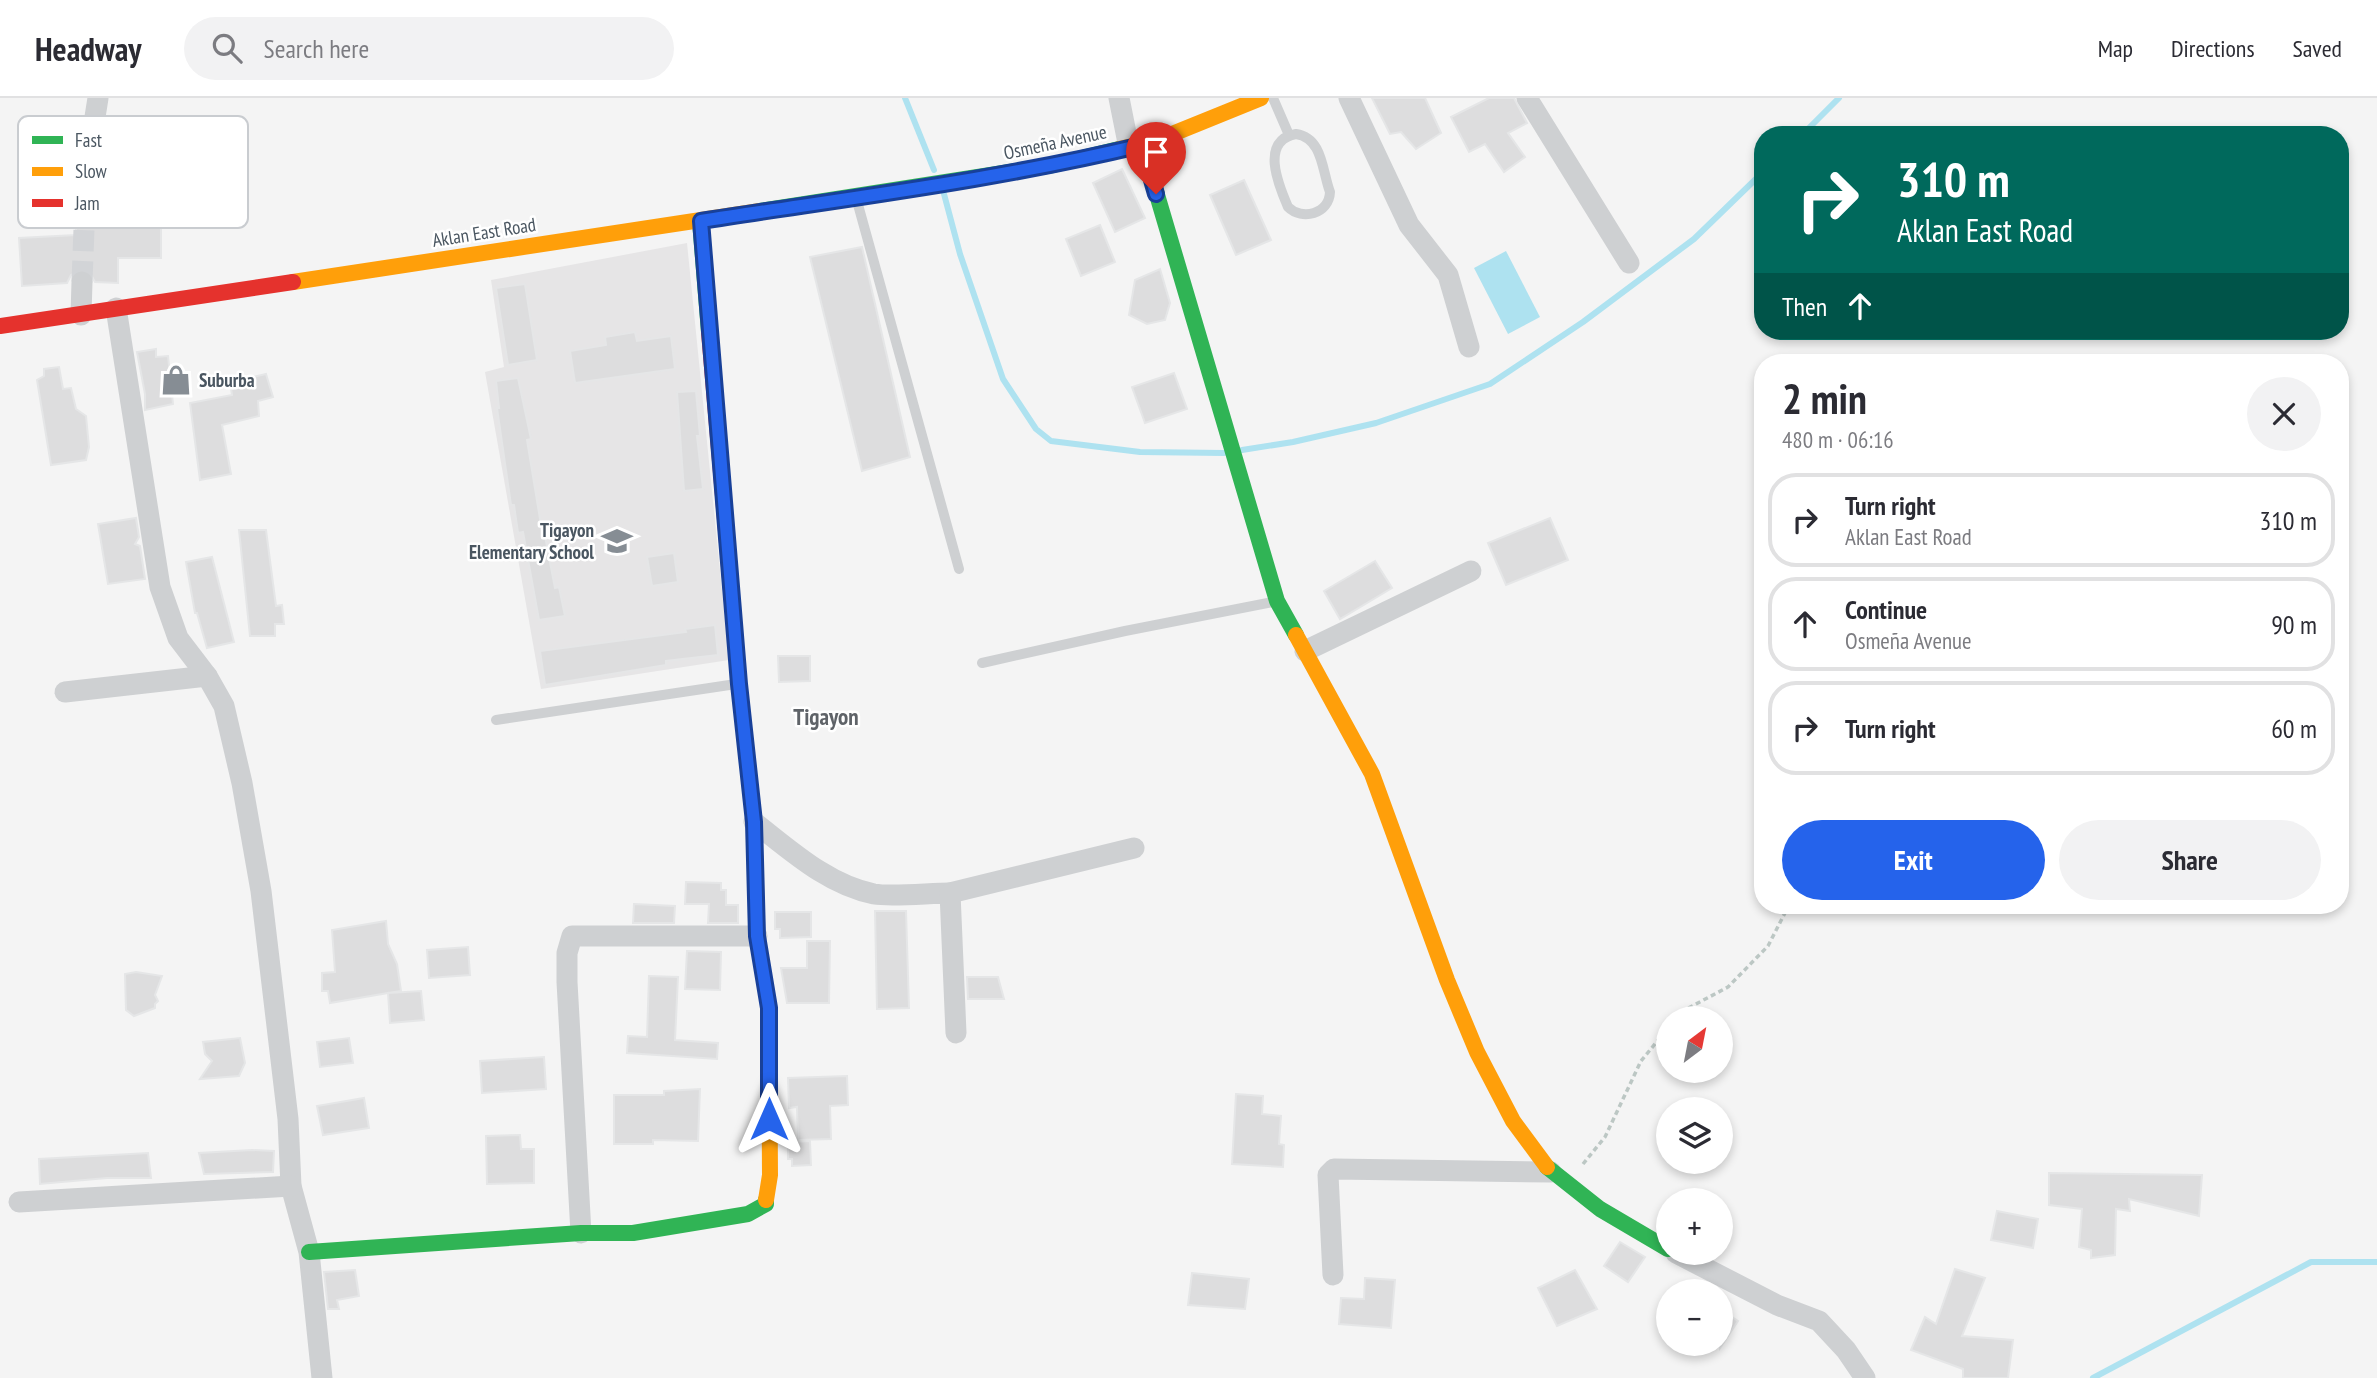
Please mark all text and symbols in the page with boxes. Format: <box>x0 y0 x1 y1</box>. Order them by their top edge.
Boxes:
search box <box>184 17 674 80</box>
text: Headway <box>35 27 142 70</box>
icon: search <box>208 29 246 67</box>
text: Search here <box>264 32 369 65</box>
text: Map <box>2098 33 2133 64</box>
text: Directions <box>2171 33 2255 64</box>
text: Saved <box>2293 33 2342 64</box>
legend <box>18 116 248 228</box>
street label: Osmeña Avenue <box>1001 119 1109 165</box>
pin <box>1126 122 1186 194</box>
text: Fast <box>75 128 103 152</box>
icon: arrive <box>1137 133 1175 171</box>
text: 310 m <box>1897 147 2010 211</box>
icon: right <box>1782 154 1873 245</box>
text: Slow <box>75 159 108 183</box>
text: Jam <box>74 191 100 215</box>
text: Aklan East Road <box>1897 209 2073 251</box>
street label: Aklan East Road <box>430 212 538 252</box>
icon: ahead <box>1841 287 1879 325</box>
text: Then <box>1782 290 1827 323</box>
shop icon: Suburba <box>159 363 193 397</box>
place label: Suburba <box>199 368 255 392</box>
text: 2 min <box>1782 371 1867 426</box>
button: close <box>2247 377 2321 451</box>
text: 480 m · 06:16 <box>1782 425 1894 454</box>
text: Turn right <box>1845 489 1936 522</box>
icon: right <box>1786 501 1824 539</box>
text: 310 m <box>2259 504 2317 537</box>
place label: Tigayon Elementary School <box>469 518 594 564</box>
text: Aklan East Road <box>1845 522 1972 551</box>
school or university icon: Tigayon Elementary School <box>600 524 634 558</box>
text: Continue <box>1845 593 1927 626</box>
icon: ahead <box>1786 605 1824 643</box>
text: 90 m <box>2271 608 2317 641</box>
text: Osmeña Avenue <box>1845 626 1972 655</box>
district label: Tigayon <box>793 702 859 731</box>
icon: right <box>1786 709 1824 747</box>
text: Turn right <box>1845 712 1936 745</box>
text: 60 m <box>2271 712 2317 745</box>
button: Exit <box>1782 820 2045 900</box>
button: Share <box>2059 820 2321 900</box>
north arrow <box>1656 1006 1732 1083</box>
map controls <box>1656 1006 1733 1356</box>
position arrow <box>732 1082 806 1156</box>
button: layers <box>1656 1097 1733 1174</box>
button: + <box>1656 1188 1733 1265</box>
button: − <box>1656 1279 1733 1356</box>

